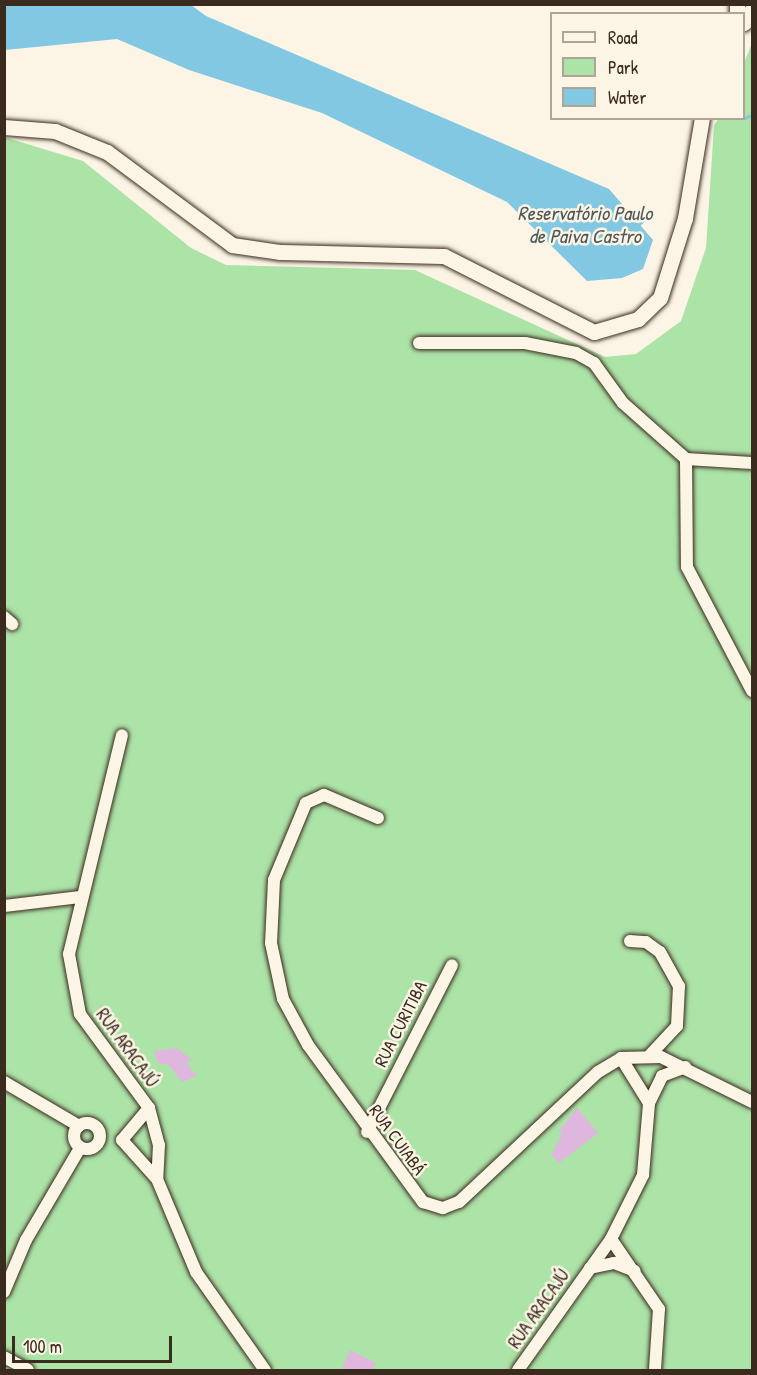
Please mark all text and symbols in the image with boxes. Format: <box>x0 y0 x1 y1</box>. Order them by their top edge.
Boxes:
legend <box>550 12 745 120</box>
text: Road <box>608 25 638 50</box>
text: Park <box>608 55 638 80</box>
text: Water <box>608 85 646 110</box>
water label: Reservatório Paulo de Paiva Castro <box>518 200 652 247</box>
street label: RUA CURITIBA <box>370 977 432 1071</box>
street label: RUA ARACAJÚ <box>91 1004 163 1092</box>
street label: RUA CUIABÁ <box>364 1101 430 1179</box>
street label: RUA ARACAJÚ <box>504 1265 574 1353</box>
scale bar <box>15 1324 176 1362</box>
text: 100 m <box>23 1334 62 1359</box>

